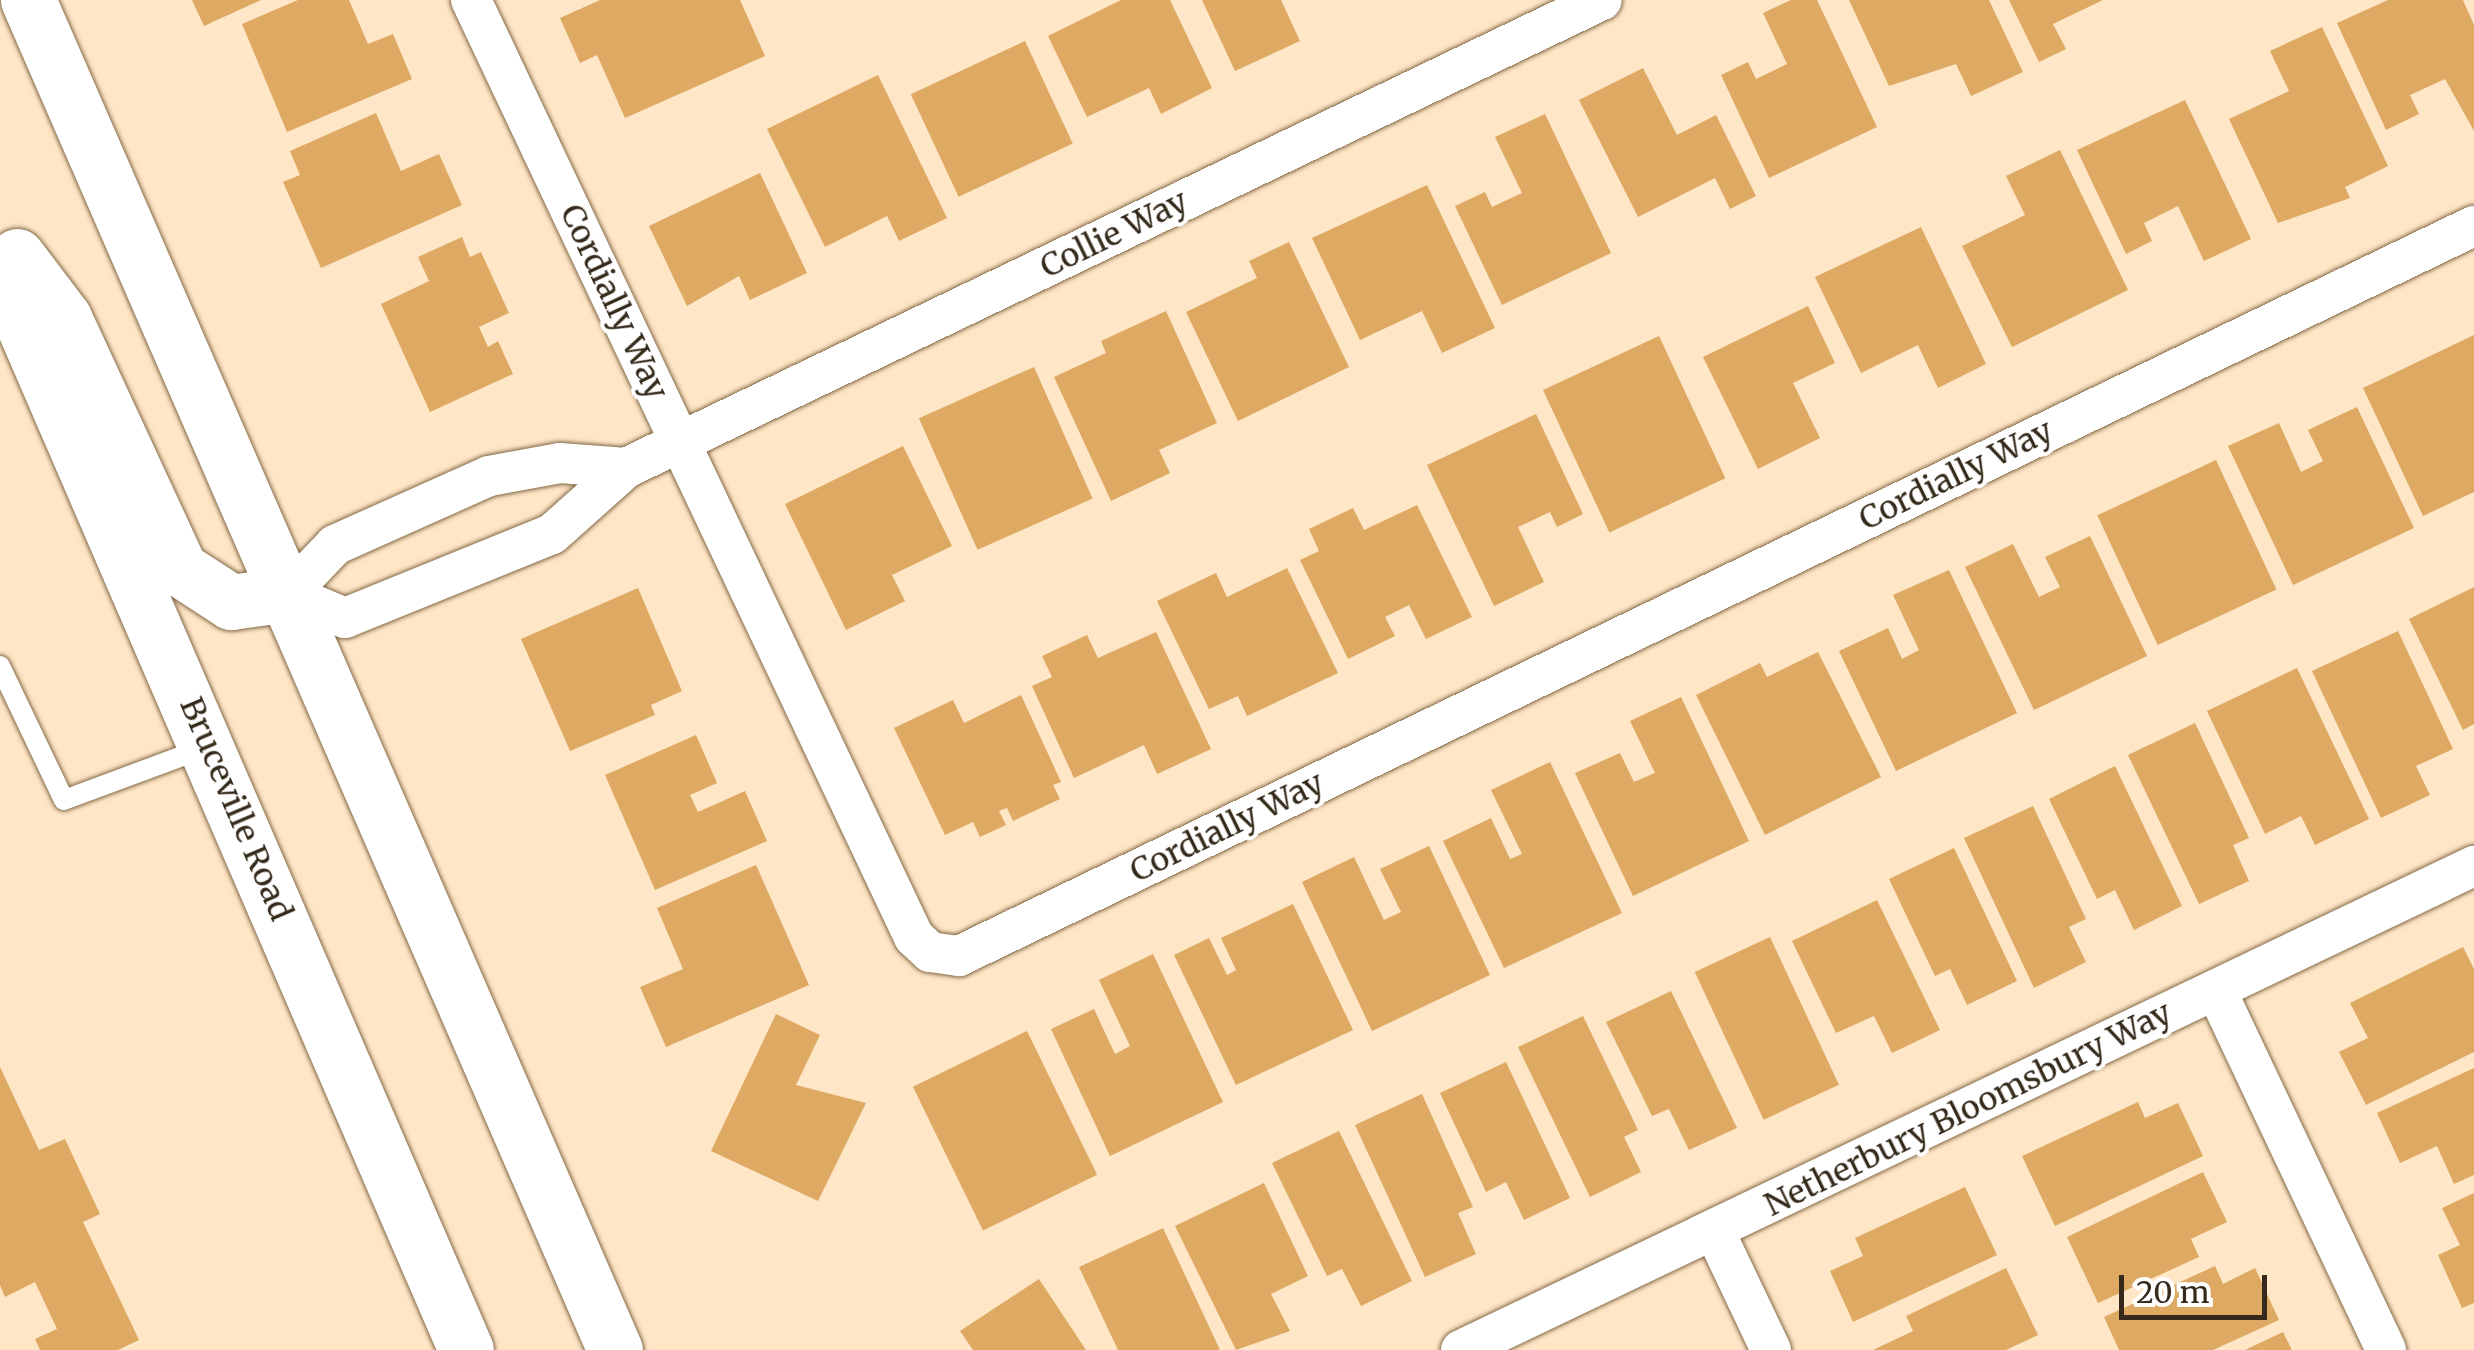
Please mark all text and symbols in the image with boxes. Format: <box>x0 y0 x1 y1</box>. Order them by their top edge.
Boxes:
street label: Collie Way <box>1034 182 1194 286</box>
street label: Cordially Way <box>552 198 676 406</box>
street label: Cordially Way <box>1853 412 2059 538</box>
street label: Bruceville Road <box>172 692 300 926</box>
street label: Cordially Way <box>1124 764 1330 890</box>
street label: Netherbury Bloomsbury Way <box>1758 994 2178 1224</box>
scale bar <box>2124 1255 2272 1317</box>
text: 20 m <box>2136 1273 2209 1311</box>

